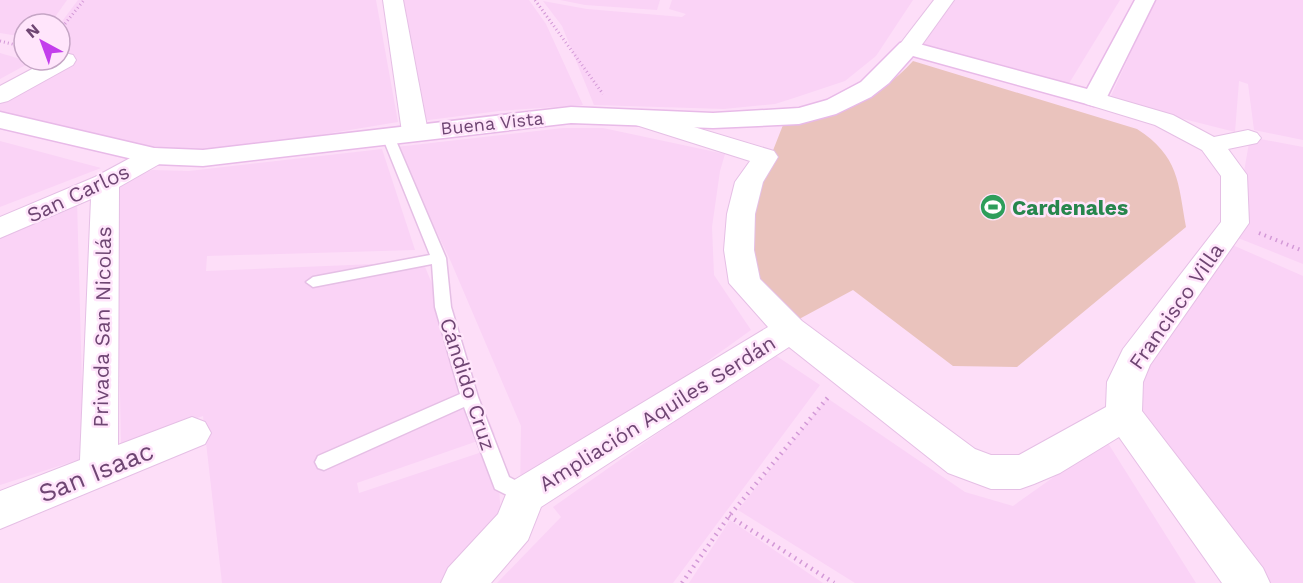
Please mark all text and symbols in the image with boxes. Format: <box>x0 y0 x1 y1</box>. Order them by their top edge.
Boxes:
north arrow <box>12 12 72 72</box>
text: N <box>22 20 43 42</box>
street label: Buena Vista <box>440 107 544 139</box>
street label: San Carlos <box>23 158 133 228</box>
sports icon: Cardenales <box>978 192 1008 222</box>
place label: Cardenales <box>1012 195 1128 220</box>
street label: Privada San Nicolás <box>88 226 116 428</box>
street label: Francisco Villa <box>1123 238 1229 374</box>
street label: Cándido Cruz <box>435 314 501 454</box>
street label: Ampliación Aquiles Serdán <box>534 330 780 496</box>
street label: San Isaac <box>34 435 158 509</box>

